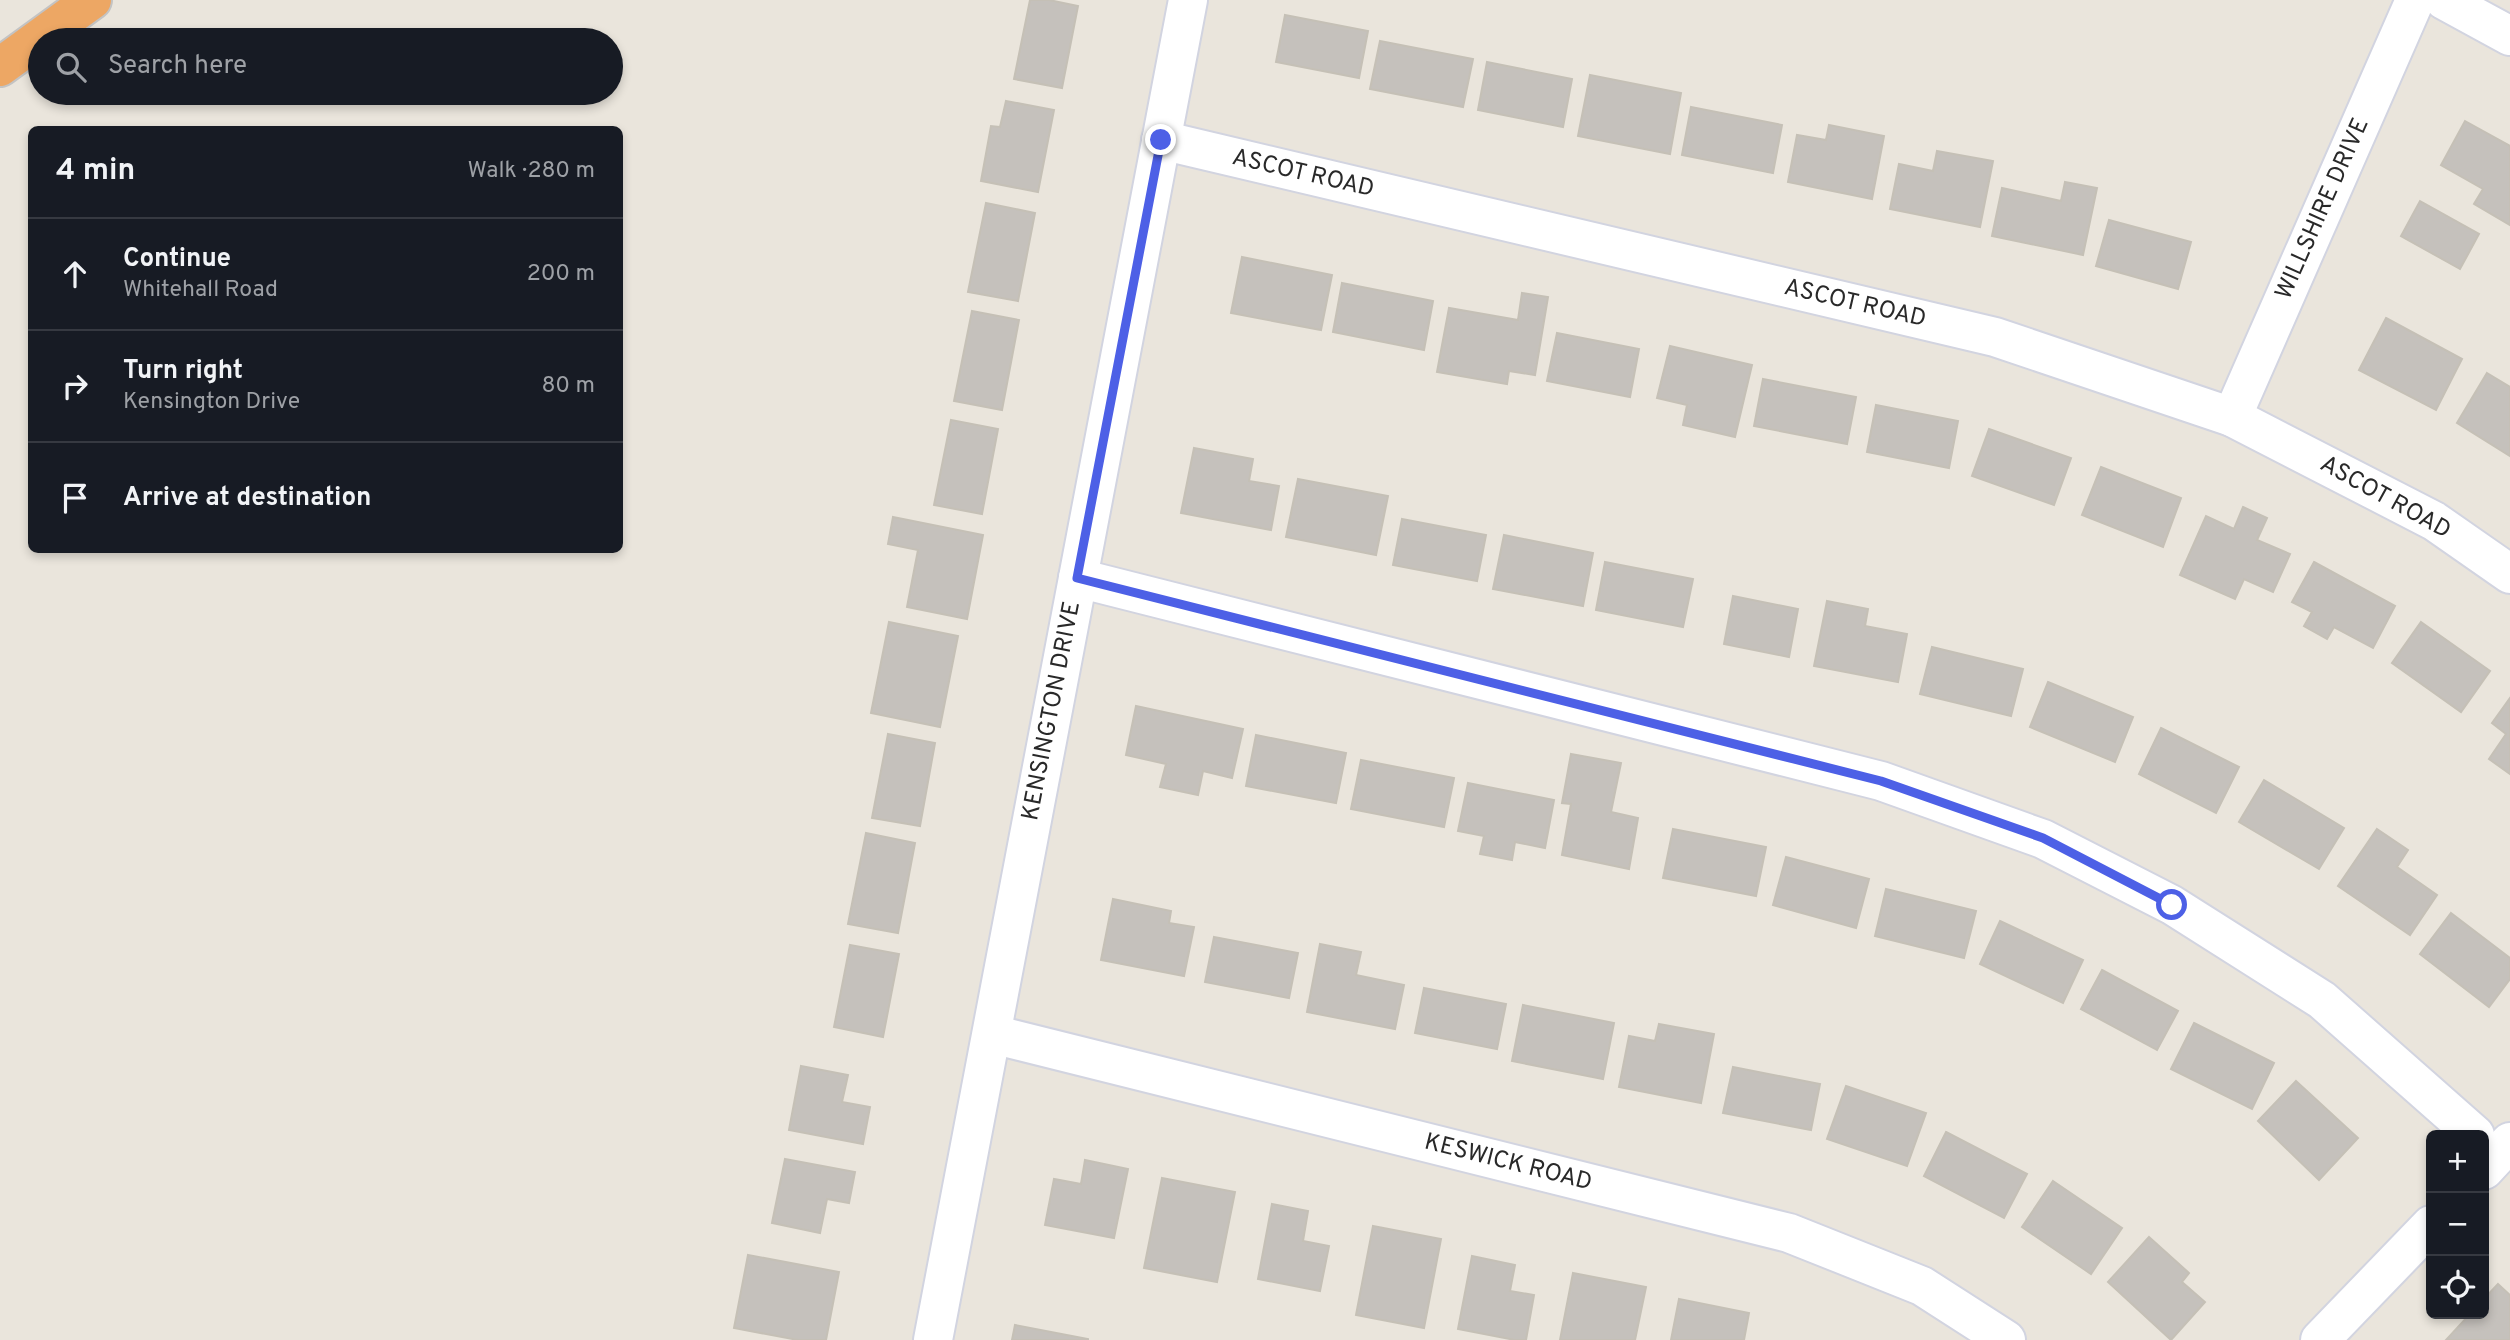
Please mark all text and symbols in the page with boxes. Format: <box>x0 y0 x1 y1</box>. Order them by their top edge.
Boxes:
search box <box>28 28 623 105</box>
icon: search <box>52 48 90 86</box>
text: Search here <box>108 50 247 83</box>
street label: WILLSHIRE DRIVE <box>2270 114 2376 304</box>
route end <box>1145 124 1176 155</box>
street label: ASCOT ROAD <box>1229 143 1377 205</box>
text: 4 min <box>56 153 135 190</box>
text: Walk · 280 m <box>468 157 595 186</box>
text: Continue <box>123 243 231 276</box>
icon: ahead <box>56 255 94 293</box>
text: 200 m <box>527 260 595 289</box>
street label: ASCOT ROAD <box>1781 273 1929 335</box>
text: Whitehall Road <box>123 276 278 305</box>
text: Turn right <box>123 355 243 388</box>
icon: right <box>56 367 94 405</box>
text: 80 m <box>542 372 595 401</box>
text: Kensington Drive <box>123 388 300 417</box>
street label: ASCOT ROAD <box>2314 450 2456 546</box>
icon: arrive <box>56 479 94 517</box>
text: Arrive at destination <box>123 482 371 515</box>
street label: KENSINGTON DRIVE <box>1016 599 1088 823</box>
route start <box>2156 889 2187 920</box>
street label: KESWICK ROAD <box>1421 1128 1595 1198</box>
map controls <box>2426 1130 2489 1319</box>
button: + <box>2426 1130 2489 1193</box>
button: − <box>2426 1193 2489 1256</box>
button: locate <box>2426 1256 2489 1319</box>

